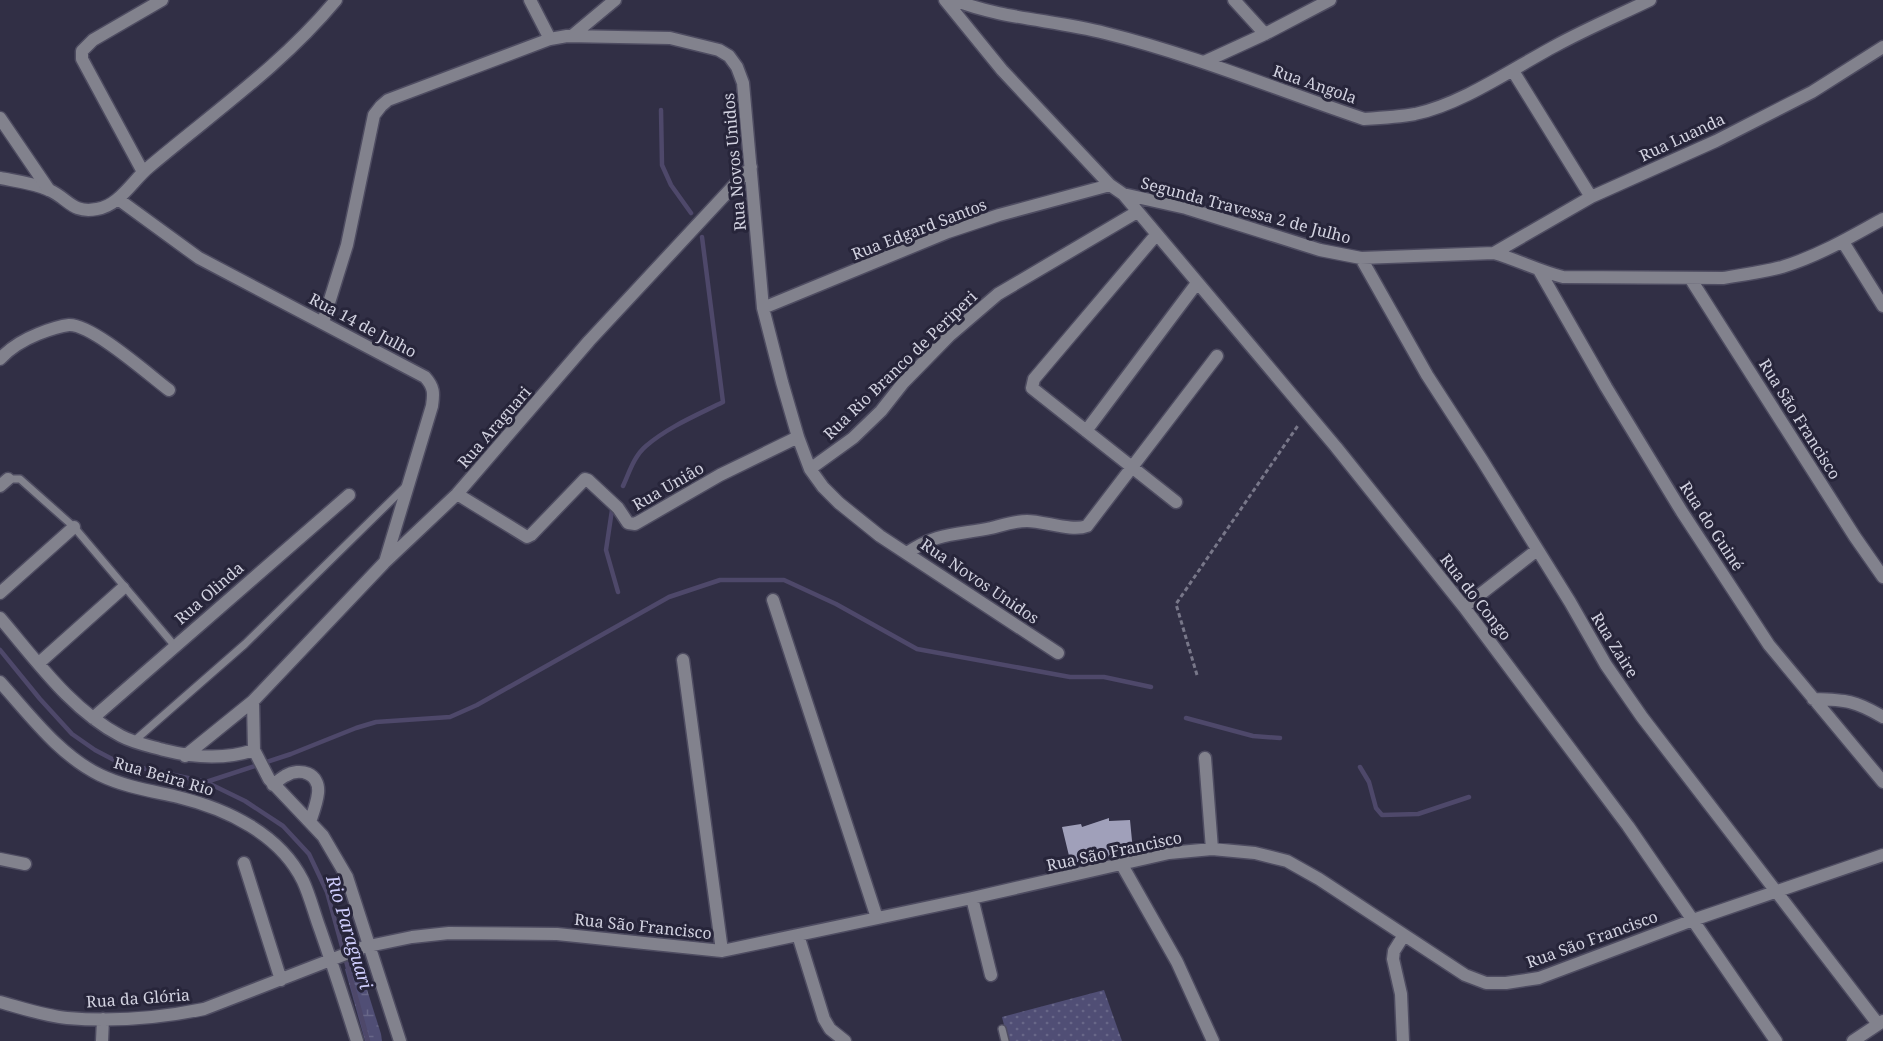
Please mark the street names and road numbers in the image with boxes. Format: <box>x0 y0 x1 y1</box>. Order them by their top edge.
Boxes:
street label: Rua Angola <box>1270 59 1360 109</box>
street label: Rua Novos Unidos <box>717 92 751 232</box>
street label: Rua Luanda <box>1636 108 1728 166</box>
street label: Segunda Travessa 2 de Julho <box>1139 171 1353 249</box>
street label: Rua Edgard Santos <box>848 193 990 265</box>
street label: Rua Rio Branco de Periperi <box>818 286 982 444</box>
street label: Rua 14 de Julho <box>305 287 421 363</box>
street label: Rua São Francisco <box>1754 355 1846 483</box>
street label: Rua Araguari <box>452 381 536 473</box>
street label: Rua Uniâo <box>628 457 708 515</box>
street label: Rua do Guiné <box>1675 477 1749 575</box>
street label: Rua Novos Unidos <box>917 533 1043 629</box>
street label: Rua do Congo <box>1435 549 1517 645</box>
street label: Rua Olinda <box>170 557 248 629</box>
street label: Rua Zaire <box>1586 608 1644 682</box>
street label: Rua Beira Rio <box>111 751 217 801</box>
street label: Rua São Francisco <box>1044 826 1184 876</box>
street label: Rua São Francisco <box>1523 905 1661 973</box>
street label: Rua São Francisco <box>573 908 713 944</box>
street label: Rua da Glória <box>85 983 191 1013</box>

